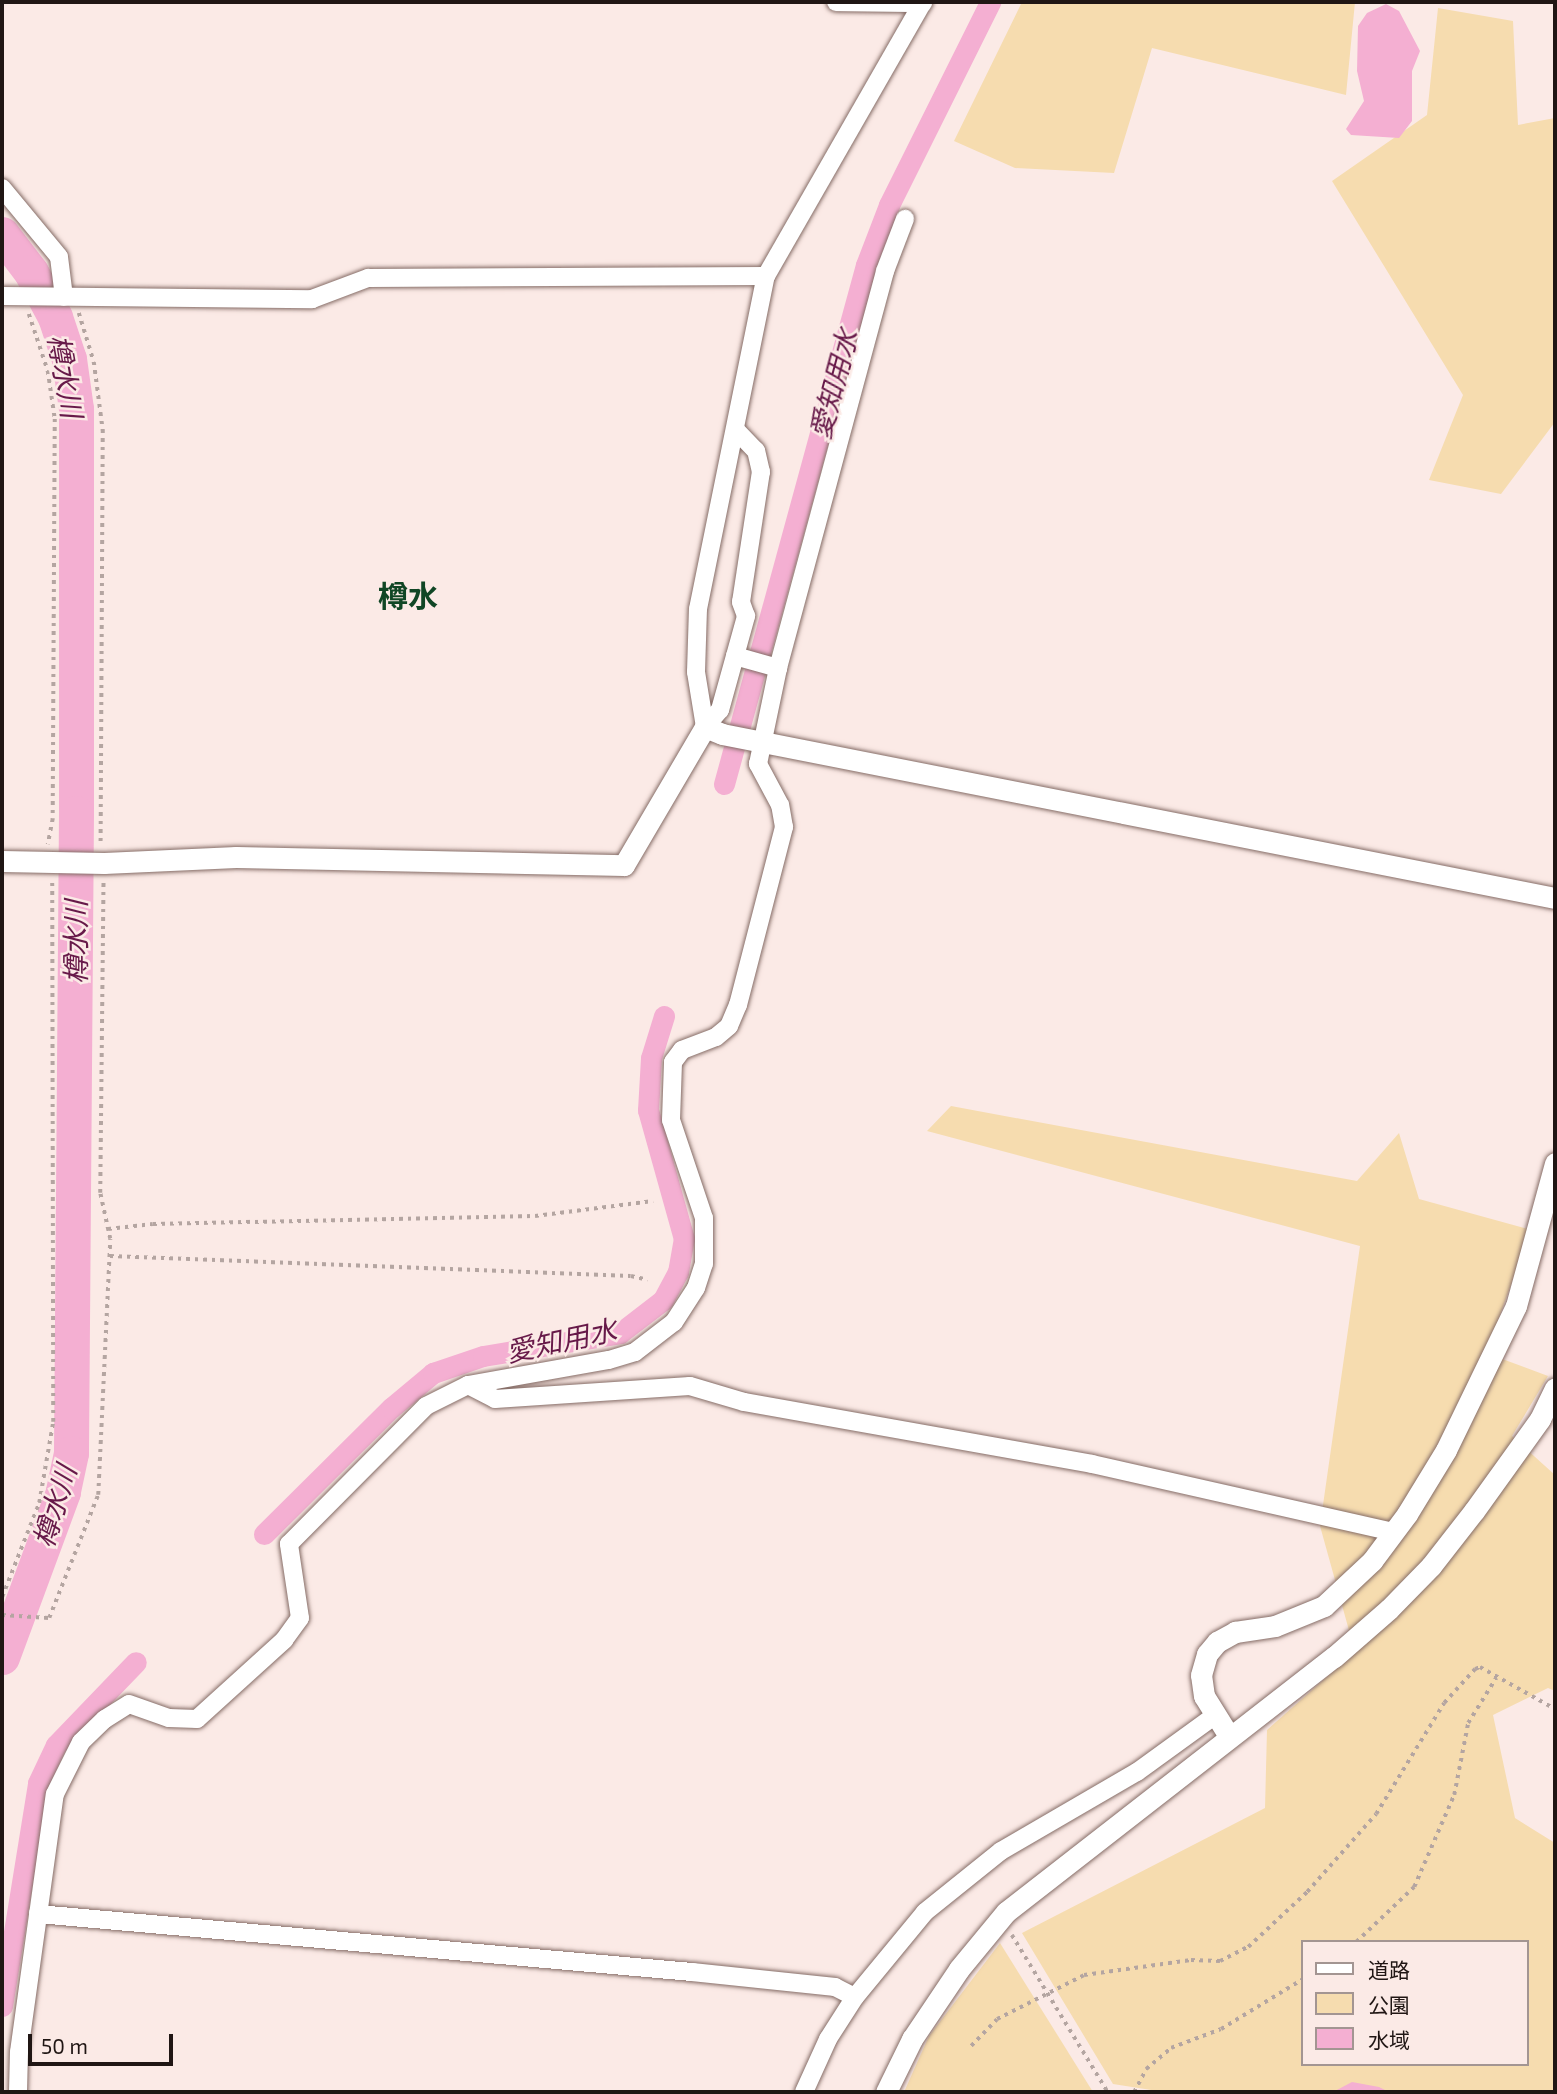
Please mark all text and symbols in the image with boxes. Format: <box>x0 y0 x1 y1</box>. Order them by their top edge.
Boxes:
water label: 愛知用水 <box>802 326 864 442</box>
water label: 樽水川 <box>42 332 90 420</box>
district label: 樽水 <box>378 577 438 613</box>
water label: 樽水川 <box>58 900 92 984</box>
water label: 愛知用水 <box>503 1312 619 1368</box>
water label: 樽水川 <box>26 1461 82 1551</box>
legend <box>1302 1940 1529 2066</box>
text: 道路 <box>1368 1957 1410 1982</box>
text: 公園 <box>1368 1992 1410 2017</box>
scale bar <box>32 2021 177 2064</box>
text: 水域 <box>1368 2027 1410 2052</box>
text: 50 m <box>41 2033 88 2058</box>

